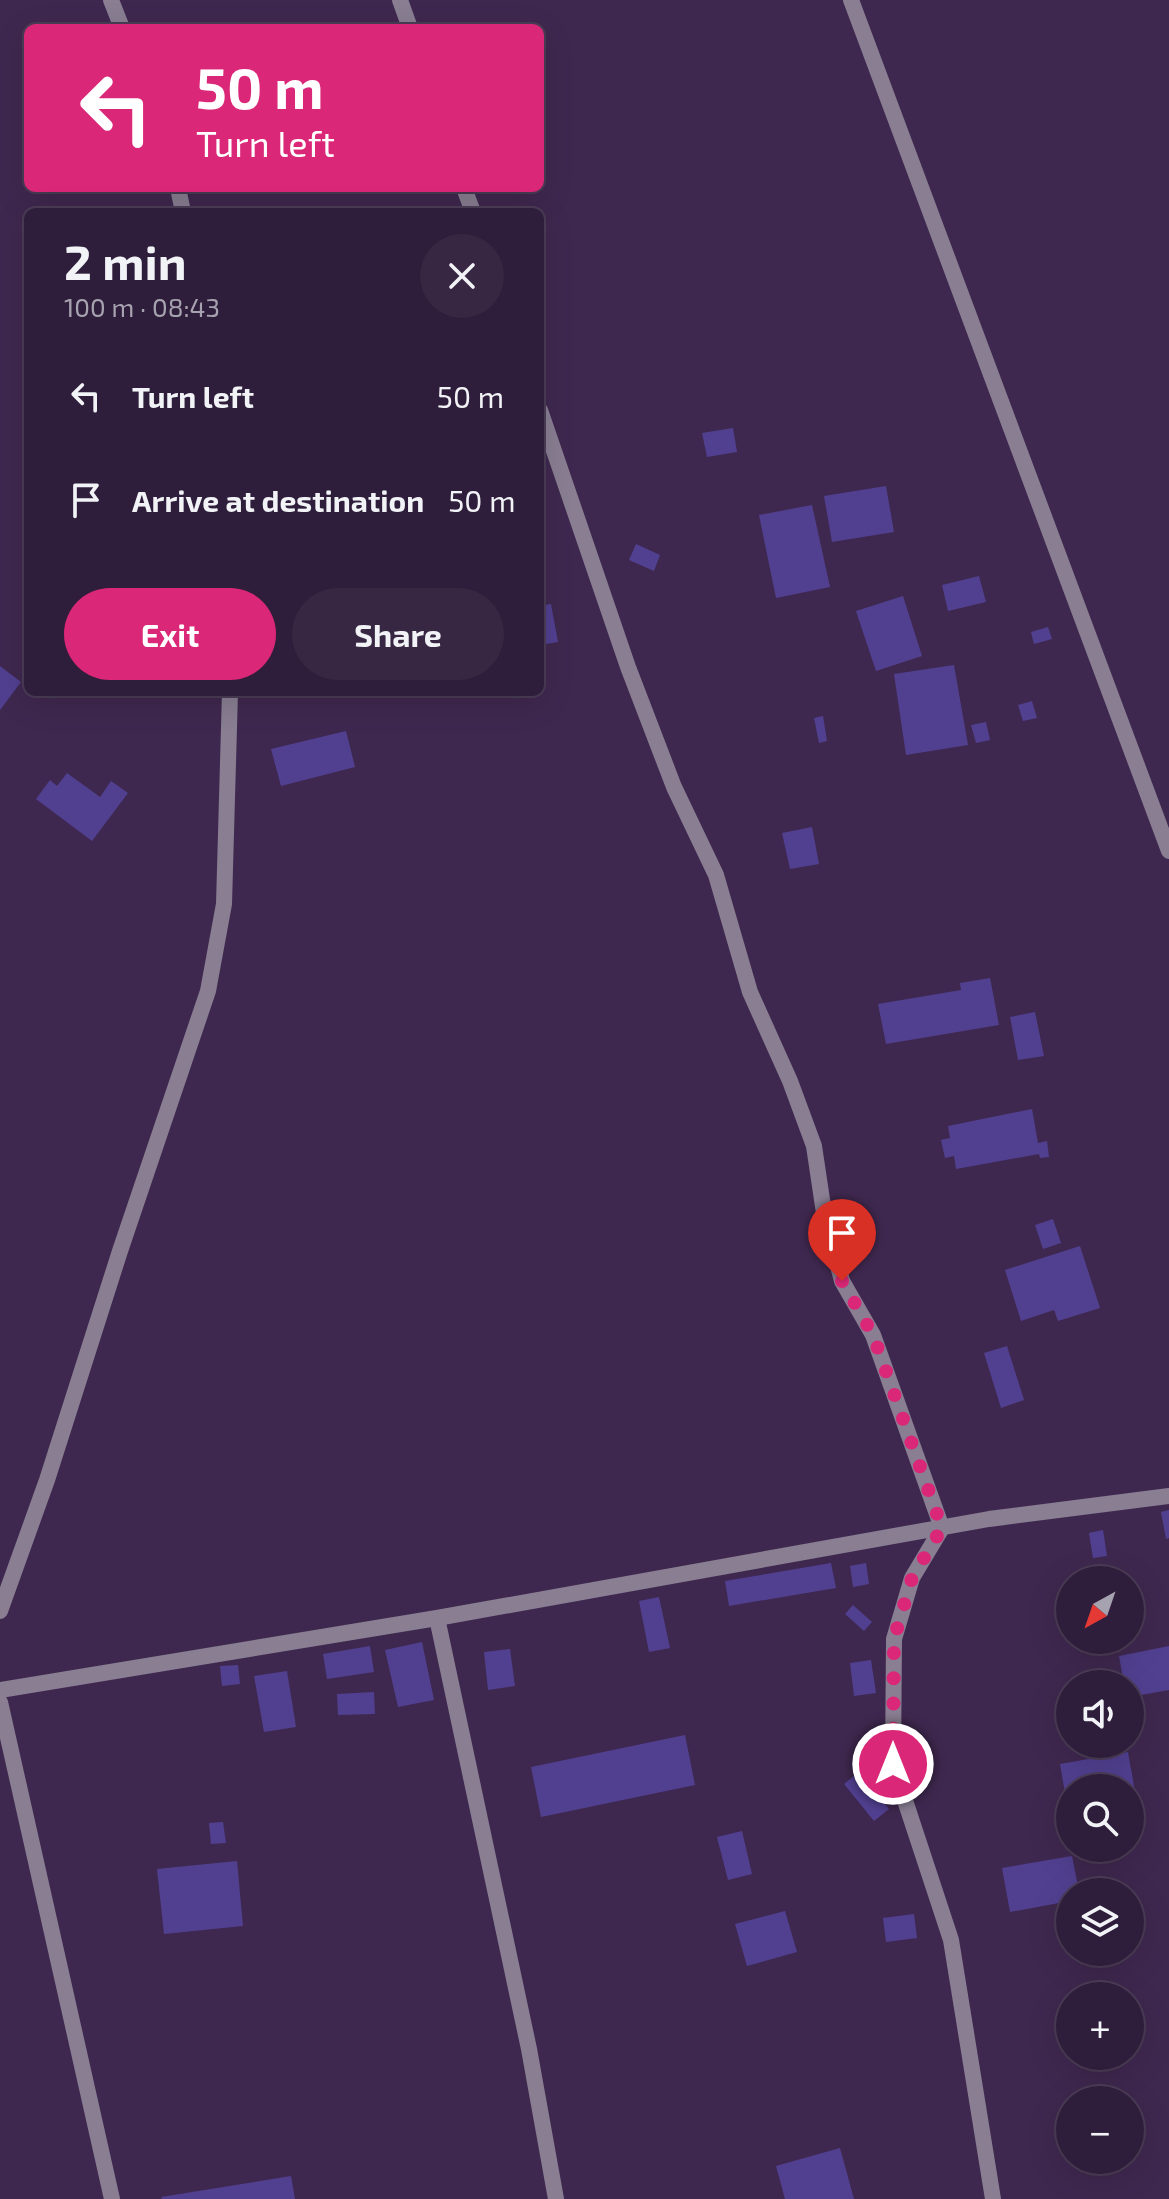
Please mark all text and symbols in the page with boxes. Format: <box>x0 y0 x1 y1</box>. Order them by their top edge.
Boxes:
text: 50 m <box>196 53 324 120</box>
icon: left <box>64 56 168 160</box>
text: Turn left <box>196 121 335 164</box>
text: 2 min <box>64 232 187 290</box>
button: close <box>420 234 504 318</box>
text: 100 m · 08:43 <box>64 291 220 322</box>
icon: left <box>64 374 108 418</box>
text: Turn left <box>132 378 254 414</box>
text: 50 m <box>437 378 504 414</box>
icon: arrive <box>64 478 108 522</box>
text: Arrive at destination <box>132 482 424 518</box>
text: 50 m <box>448 482 515 518</box>
button: Exit <box>64 588 276 680</box>
button: Share <box>292 588 504 680</box>
pin <box>808 1199 876 1281</box>
icon: arrive <box>820 1211 864 1255</box>
north arrow <box>1056 1566 1144 1654</box>
map controls <box>1056 1566 1144 2174</box>
button: sound <box>1056 1670 1144 1758</box>
position arrow <box>851 1722 935 1806</box>
button: search <box>1056 1774 1144 1862</box>
button: layers <box>1056 1878 1144 1966</box>
button: + <box>1056 1982 1144 2070</box>
button: − <box>1056 2086 1144 2174</box>

